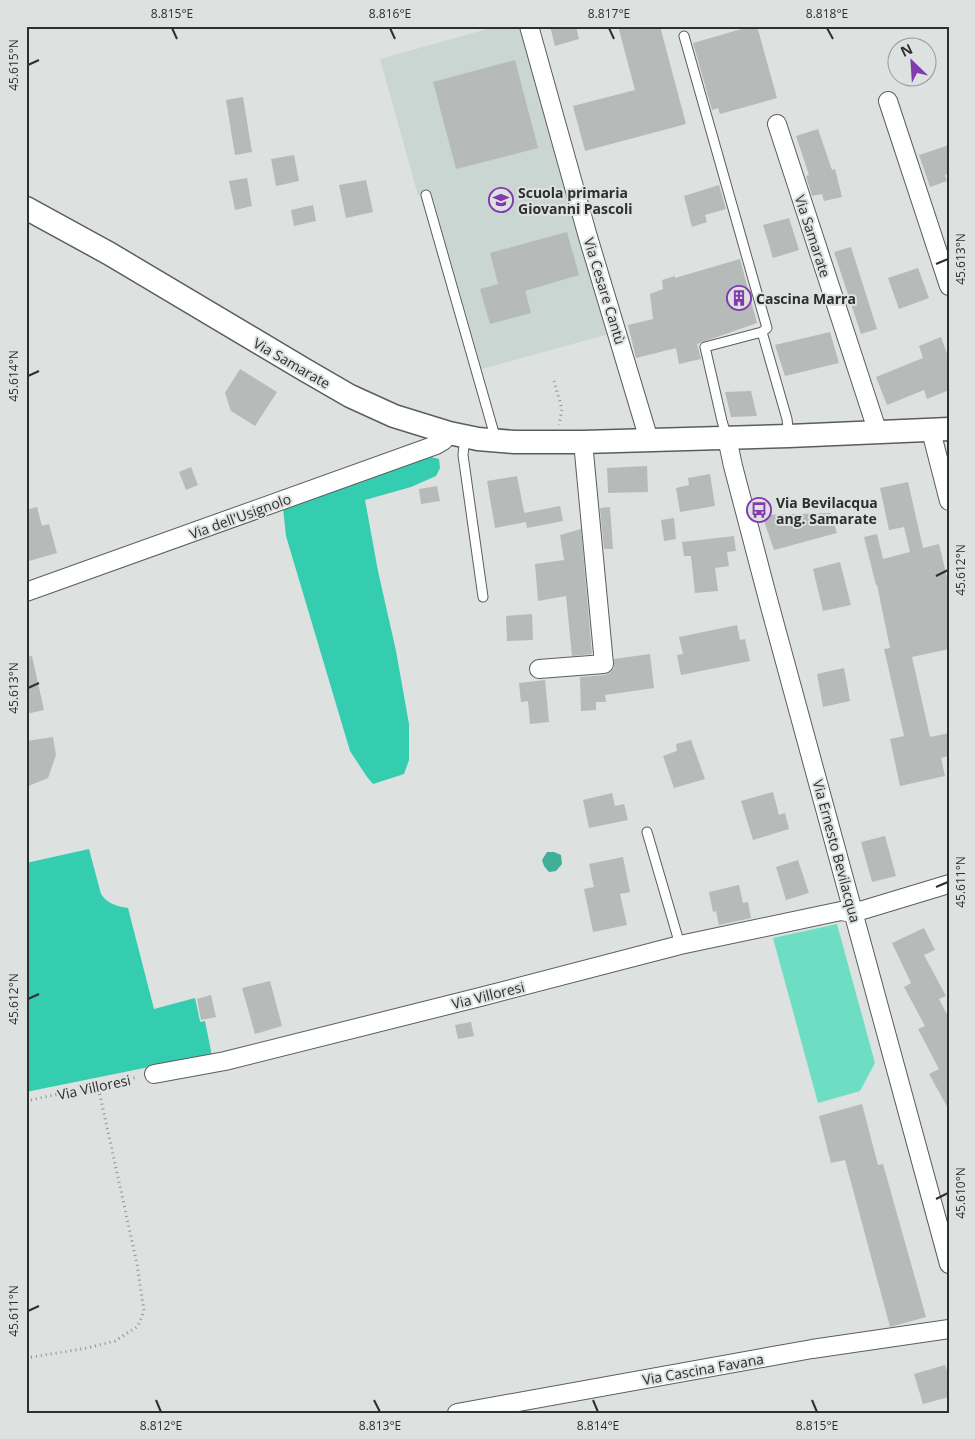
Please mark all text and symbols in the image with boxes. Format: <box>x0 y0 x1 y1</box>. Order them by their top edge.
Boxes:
text: 8.815°E <box>151 5 193 22</box>
text: 8.816°E <box>369 5 411 22</box>
text: 8.817°E <box>588 5 630 22</box>
text: 8.818°E <box>806 5 848 22</box>
north arrow <box>888 38 938 88</box>
text: 45.615°N <box>5 39 22 91</box>
text: N <box>897 39 915 61</box>
place label: Scuola primaria Giovanni Pascoli <box>518 183 632 218</box>
school or university icon: Scuola primaria Giovanni Pascoli <box>488 187 514 213</box>
street label: Via Samarate <box>791 192 835 280</box>
text: 45.613°N <box>952 233 969 285</box>
street label: Via Cesare Cantù <box>580 235 630 347</box>
building icon: Cascina Marra <box>726 285 752 311</box>
place label: Cascina Marra <box>756 289 856 308</box>
street label: Via Samarate <box>250 333 334 393</box>
text: 45.614°N <box>5 350 22 402</box>
street label: Via dell'Usignolo <box>187 489 293 543</box>
place label: Via Bevilacqua ang. Samarate <box>776 493 878 528</box>
bus stop icon: Via Bevilacqua ang. Samarate <box>746 497 772 523</box>
text: 45.612°N <box>952 544 969 596</box>
text: 45.613°N <box>5 662 22 714</box>
street label: Via Ernesto Bevilacqua <box>809 777 865 925</box>
text: 45.611°N <box>952 856 969 908</box>
text: 45.612°N <box>5 973 22 1025</box>
street label: Via Villoresi <box>450 977 526 1013</box>
street label: Via Villoresi <box>56 1070 132 1104</box>
text: 45.610°N <box>952 1167 969 1219</box>
text: 45.611°N <box>5 1285 22 1337</box>
street label: Via Cascina Favana <box>641 1349 765 1389</box>
text: 8.812°E <box>140 1417 182 1434</box>
text: 8.813°E <box>359 1417 401 1434</box>
text: 8.814°E <box>577 1417 619 1434</box>
text: 8.815°E <box>796 1417 838 1434</box>

